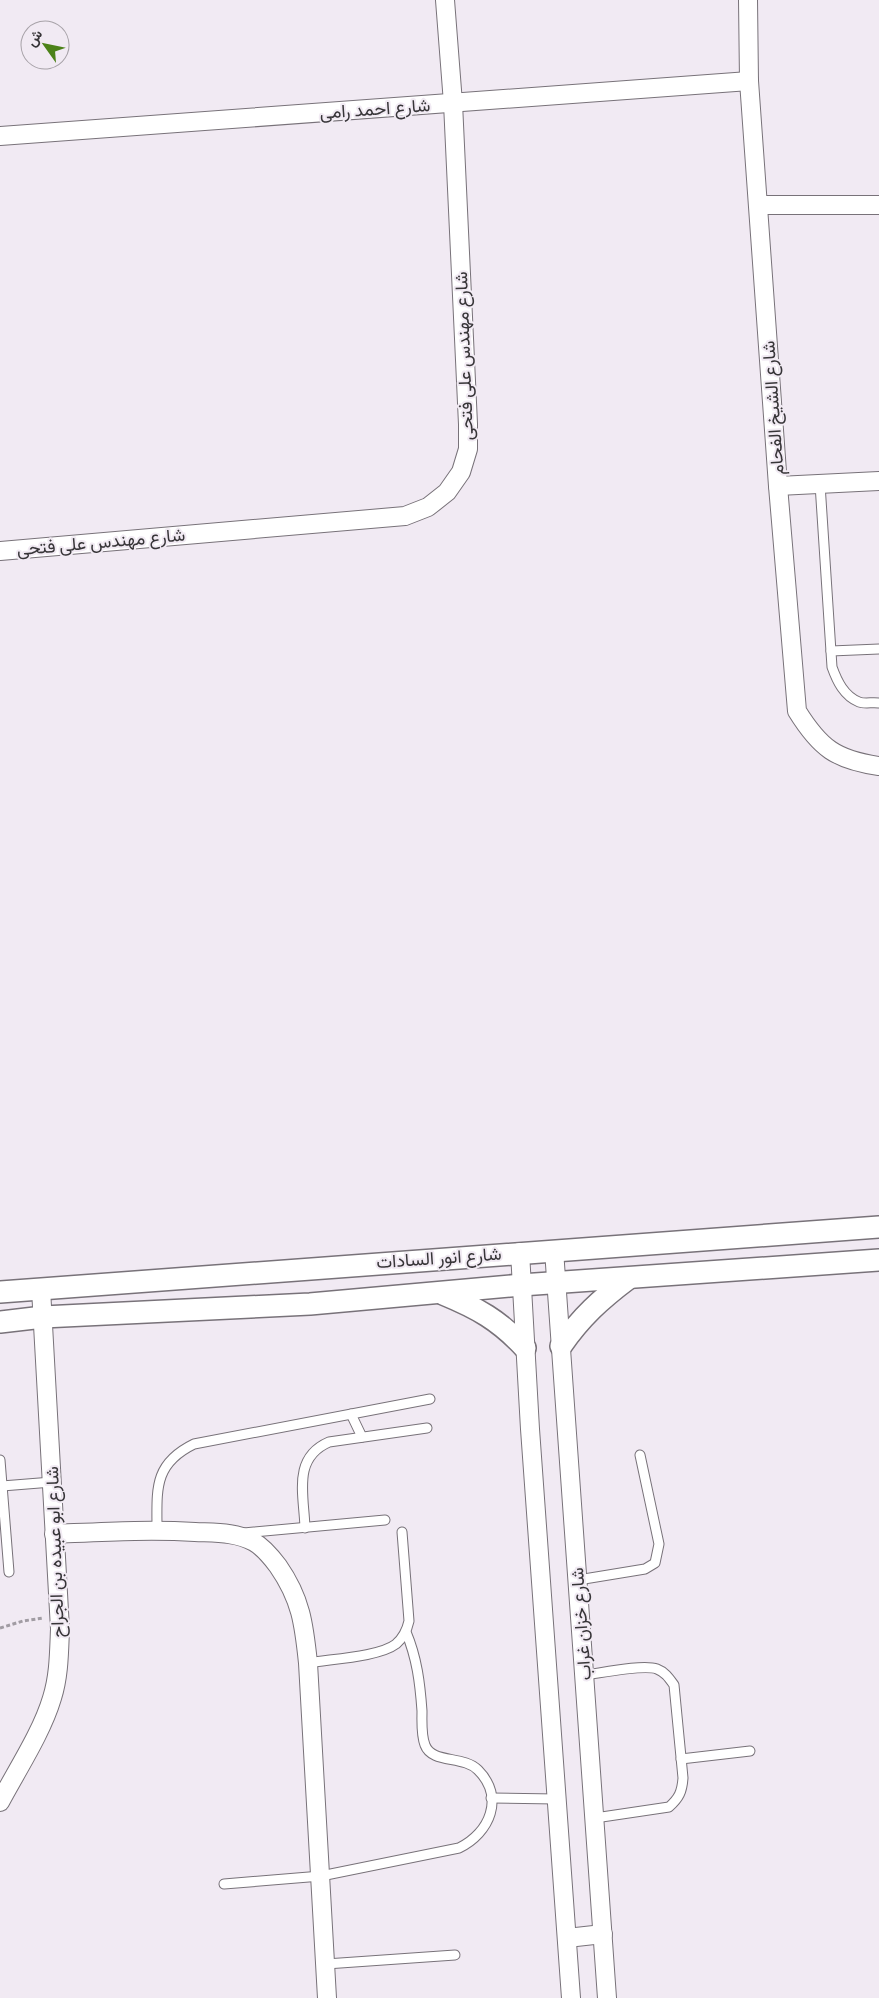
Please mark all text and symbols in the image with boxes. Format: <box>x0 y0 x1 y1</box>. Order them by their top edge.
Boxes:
north arrow <box>20 20 70 70</box>
text: ش <box>20 25 47 50</box>
street label: شارع احمد رامى <box>319 91 431 126</box>
street label: شارع مهندس على فتحى <box>447 271 480 441</box>
street label: شارع الشيخ الفحام <box>754 340 791 476</box>
street label: شارع مهندس على فتحى <box>16 521 186 562</box>
street label: شارع انور السادات <box>375 1240 502 1275</box>
street label: شارع ابو عبيده بن الجراح <box>38 1466 71 1638</box>
street label: شارع خزان غراب <box>563 1567 598 1681</box>

